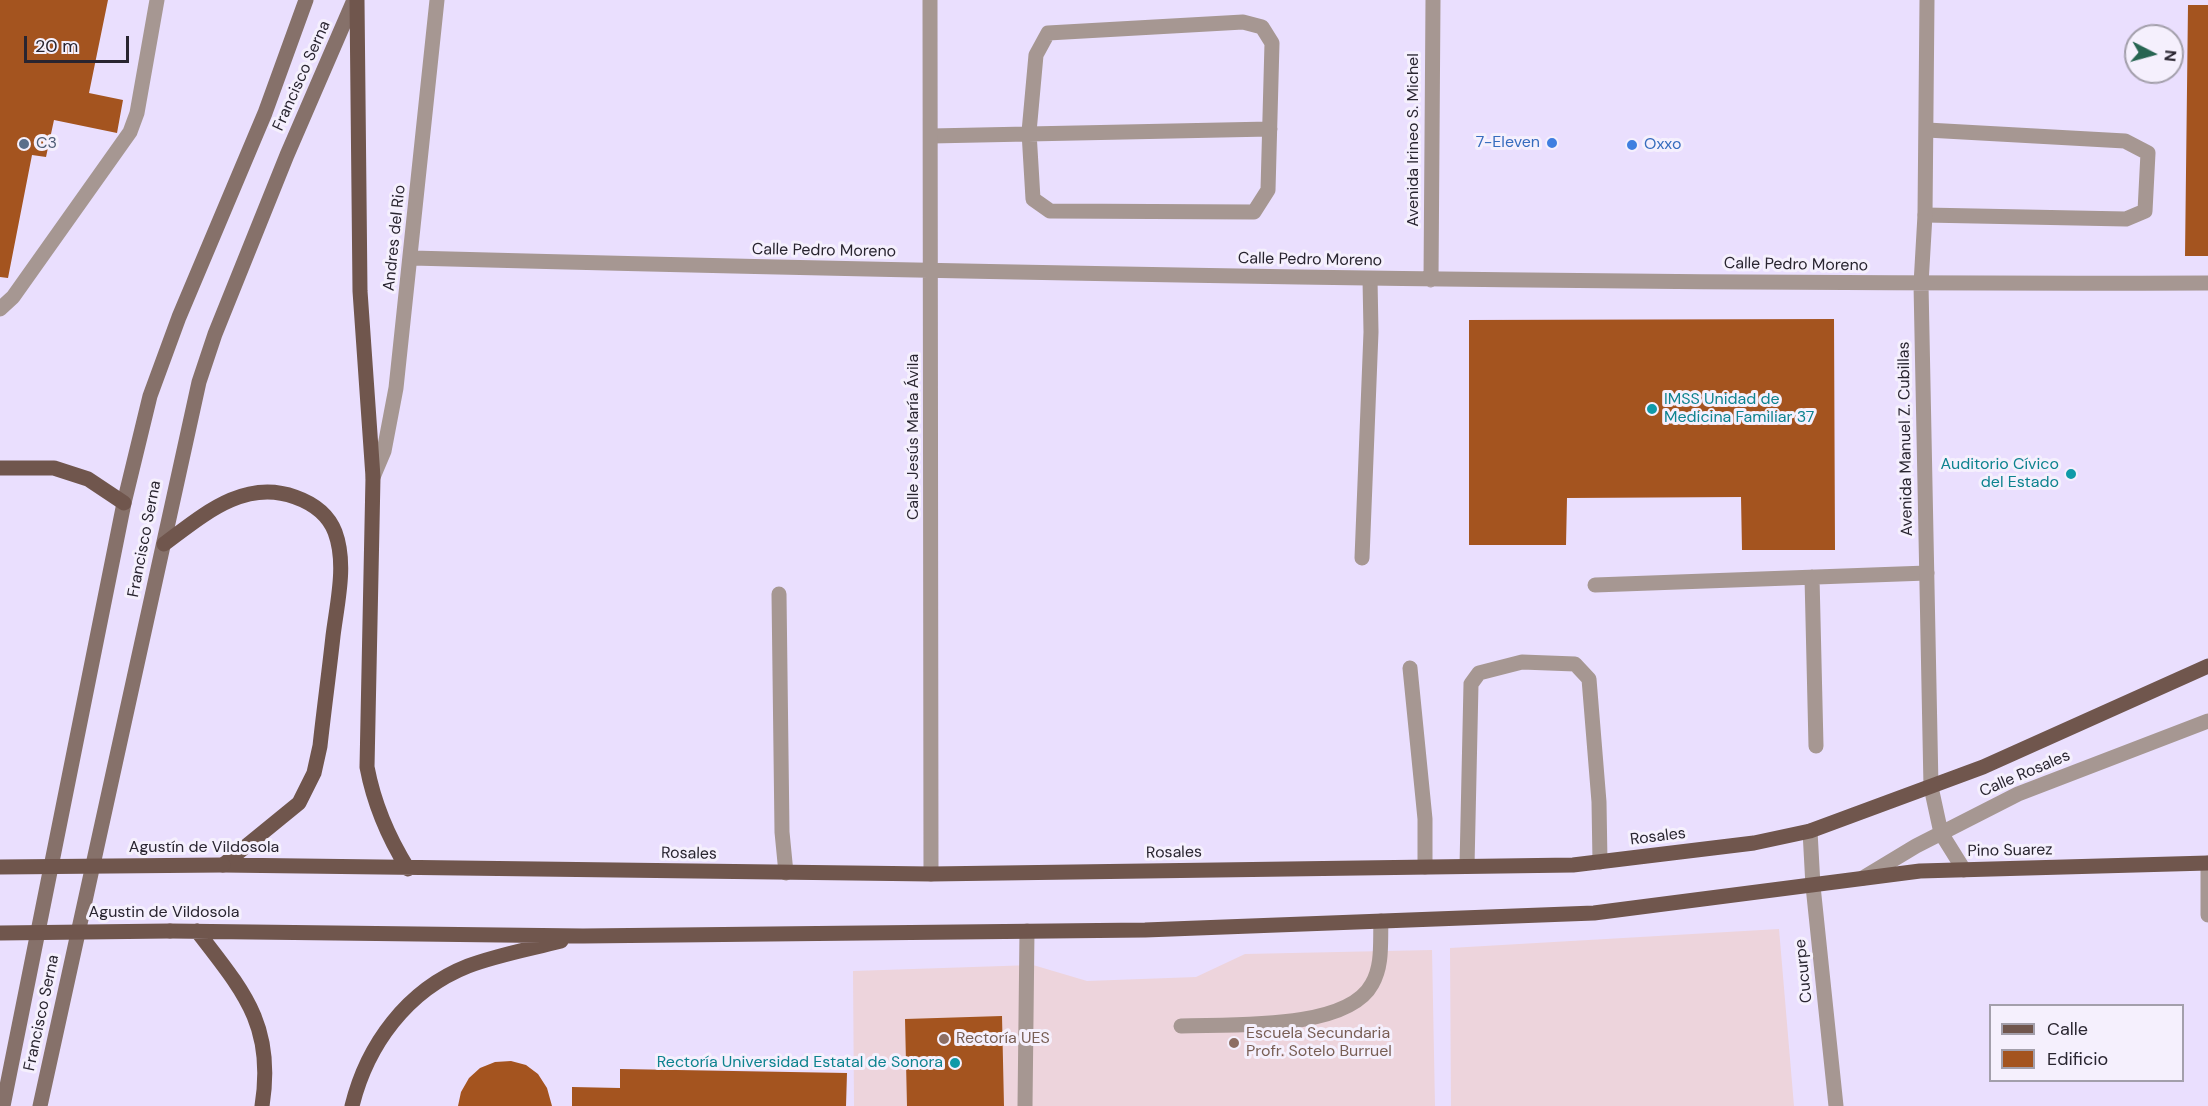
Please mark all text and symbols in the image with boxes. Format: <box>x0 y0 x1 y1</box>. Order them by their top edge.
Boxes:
street label: Francisco Serna <box>269 18 335 134</box>
scale bar <box>27 24 132 62</box>
north arrow <box>2124 24 2184 84</box>
text: 20 m <box>35 34 78 58</box>
text: N <box>2159 49 2181 63</box>
street label: Avenida Irineo S. Michel <box>1404 53 1424 227</box>
place label: 7-Eleven <box>1476 133 1540 153</box>
place label: C3 <box>36 134 57 154</box>
place label: Oxxo <box>1644 135 1681 155</box>
marker: 7-Eleven <box>1545 136 1559 150</box>
marker: C3 <box>17 137 31 151</box>
marker: Oxxo <box>1625 138 1639 152</box>
street label: Andres del Rio <box>380 184 410 292</box>
street label: Calle Pedro Moreno <box>752 240 896 262</box>
street label: Calle Pedro Moreno <box>1238 249 1382 271</box>
street label: Calle Pedro Moreno <box>1724 254 1868 276</box>
street label: Avenida Manuel Z. Cubillas <box>1895 341 1917 537</box>
street label: Calle Jesús María Ávila <box>904 354 924 520</box>
place label: IMSS Unidad de Medicina Familiar 37 <box>1664 390 1814 428</box>
marker: IMSS Unidad de Medicina Familiar 37 <box>1645 402 1659 416</box>
place label: Auditorio Cívico del Estado <box>1941 455 2059 493</box>
marker: Auditorio Cívico del Estado <box>2064 467 2078 481</box>
street label: Francisco Serna <box>124 479 166 599</box>
street label: Calle Rosales <box>1977 746 2073 802</box>
street label: Rosales <box>1629 824 1687 850</box>
street label: Agustín de Vildosola <box>129 838 279 858</box>
street label: Pino Suarez <box>1967 841 2053 861</box>
street label: Rosales <box>1146 843 1202 863</box>
street label: Rosales <box>661 844 717 864</box>
street label: Agustin de Vildosola <box>89 903 239 923</box>
street label: Cucurpe <box>1791 938 1817 1004</box>
street label: Francisco Serna <box>20 953 64 1073</box>
legend <box>1989 1004 2184 1082</box>
text: Calle <box>2047 1017 2088 1041</box>
place label: Escuela Secundaria Profr. Sotelo Burruel <box>1246 1024 1392 1062</box>
place label: Rectoría UES <box>956 1029 1050 1049</box>
marker: Rectoría UES <box>937 1032 951 1046</box>
marker: Escuela Secundaria Profr. Sotelo Burruel <box>1227 1036 1241 1050</box>
text: Edificio <box>2047 1047 2108 1071</box>
place label: Rectoría Universidad Estatal de Sonora <box>657 1053 943 1073</box>
marker: Rectoría Universidad Estatal de Sonora <box>948 1056 962 1070</box>

